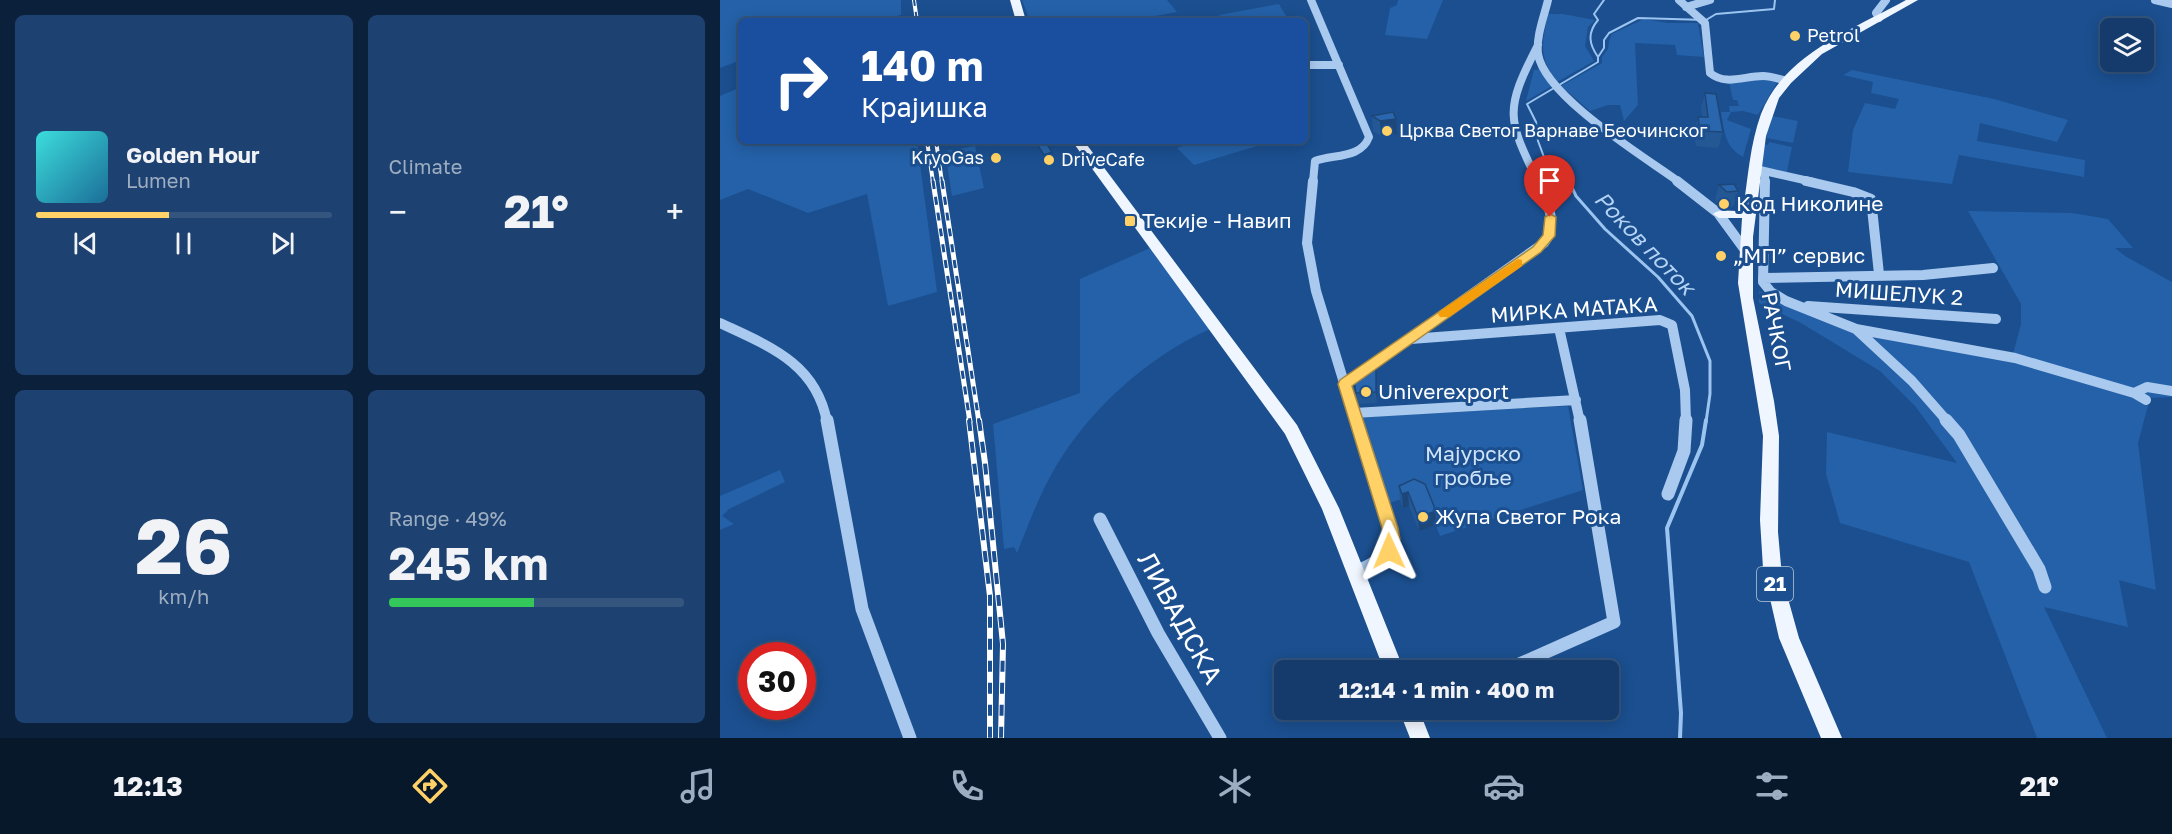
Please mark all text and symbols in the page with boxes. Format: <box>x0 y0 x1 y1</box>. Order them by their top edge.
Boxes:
map controls <box>2100 18 2154 72</box>
button: layers <box>2100 18 2154 72</box>
place label: Petrol <box>1807 24 1860 46</box>
marker: Petrol <box>1788 29 1802 43</box>
text: 140 m <box>861 40 983 90</box>
icon: right <box>762 42 840 120</box>
text: Крајишка <box>861 91 988 123</box>
place label: Црква Светог Варнаве Беочинског <box>1399 119 1708 141</box>
marker: Црква Светог Варнаве Беочинског <box>1380 124 1394 138</box>
text: Golden Hour <box>126 141 260 168</box>
place label: KryoGas <box>911 146 984 168</box>
place label: DriveCafe <box>1061 148 1145 170</box>
marker: KryoGas <box>989 151 1003 165</box>
marker: DriveCafe <box>1042 153 1056 167</box>
text: Climate <box>389 154 462 178</box>
pin <box>1524 155 1575 217</box>
icon: arrive <box>1533 164 1566 197</box>
text: Lumen <box>126 168 191 192</box>
text: 21° <box>504 184 569 238</box>
water label: Роков поток <box>1589 185 1703 302</box>
place label: Код Николине <box>1736 190 1884 216</box>
text: − <box>389 192 407 231</box>
text: + <box>666 192 684 231</box>
marker: Код Николине <box>1717 197 1731 211</box>
place label: Текије - Навип <box>1142 207 1292 233</box>
marker: Текије - Навип <box>1123 214 1137 228</box>
icon: previous <box>69 227 102 260</box>
icon: pause <box>167 227 200 260</box>
icon: next <box>266 227 299 260</box>
place label: „МП” сервис <box>1733 242 1865 268</box>
marker: „МП” сервис <box>1714 249 1728 263</box>
street label: МИШЕЛУК 2 <box>1834 276 1964 310</box>
street label: МИРКА МАТАКА <box>1490 290 1658 328</box>
street label: РАЧКОГ <box>1757 290 1797 374</box>
place label: Univerexport <box>1378 378 1509 404</box>
marker: Univerexport <box>1359 385 1373 399</box>
park label: Мајурско гробље <box>1425 440 1521 490</box>
text: 26 <box>135 498 232 591</box>
place label: Жупа Светог Рока <box>1435 503 1621 529</box>
text: Range · 49% <box>389 506 507 530</box>
marker: Жупа Светог Рока <box>1416 510 1430 524</box>
position arrow <box>1357 519 1421 583</box>
text: 245 km <box>389 536 548 590</box>
street label: ЛИВАДСКА <box>1131 546 1229 689</box>
road number: 21 <box>1757 567 1793 601</box>
text: km/h <box>158 584 209 608</box>
speed limit sign: 30 <box>738 642 816 720</box>
text: 12:14 · 1 min · 400 m <box>1339 676 1554 703</box>
icon: directions <box>409 765 451 807</box>
icon: music <box>677 765 719 807</box>
icon: phone <box>946 765 988 807</box>
icon: climate <box>1214 765 1256 807</box>
icon: car <box>1483 765 1525 807</box>
icon: filters <box>1751 765 1793 807</box>
text: 12:13 <box>113 770 183 802</box>
text: 21° <box>2020 770 2059 802</box>

